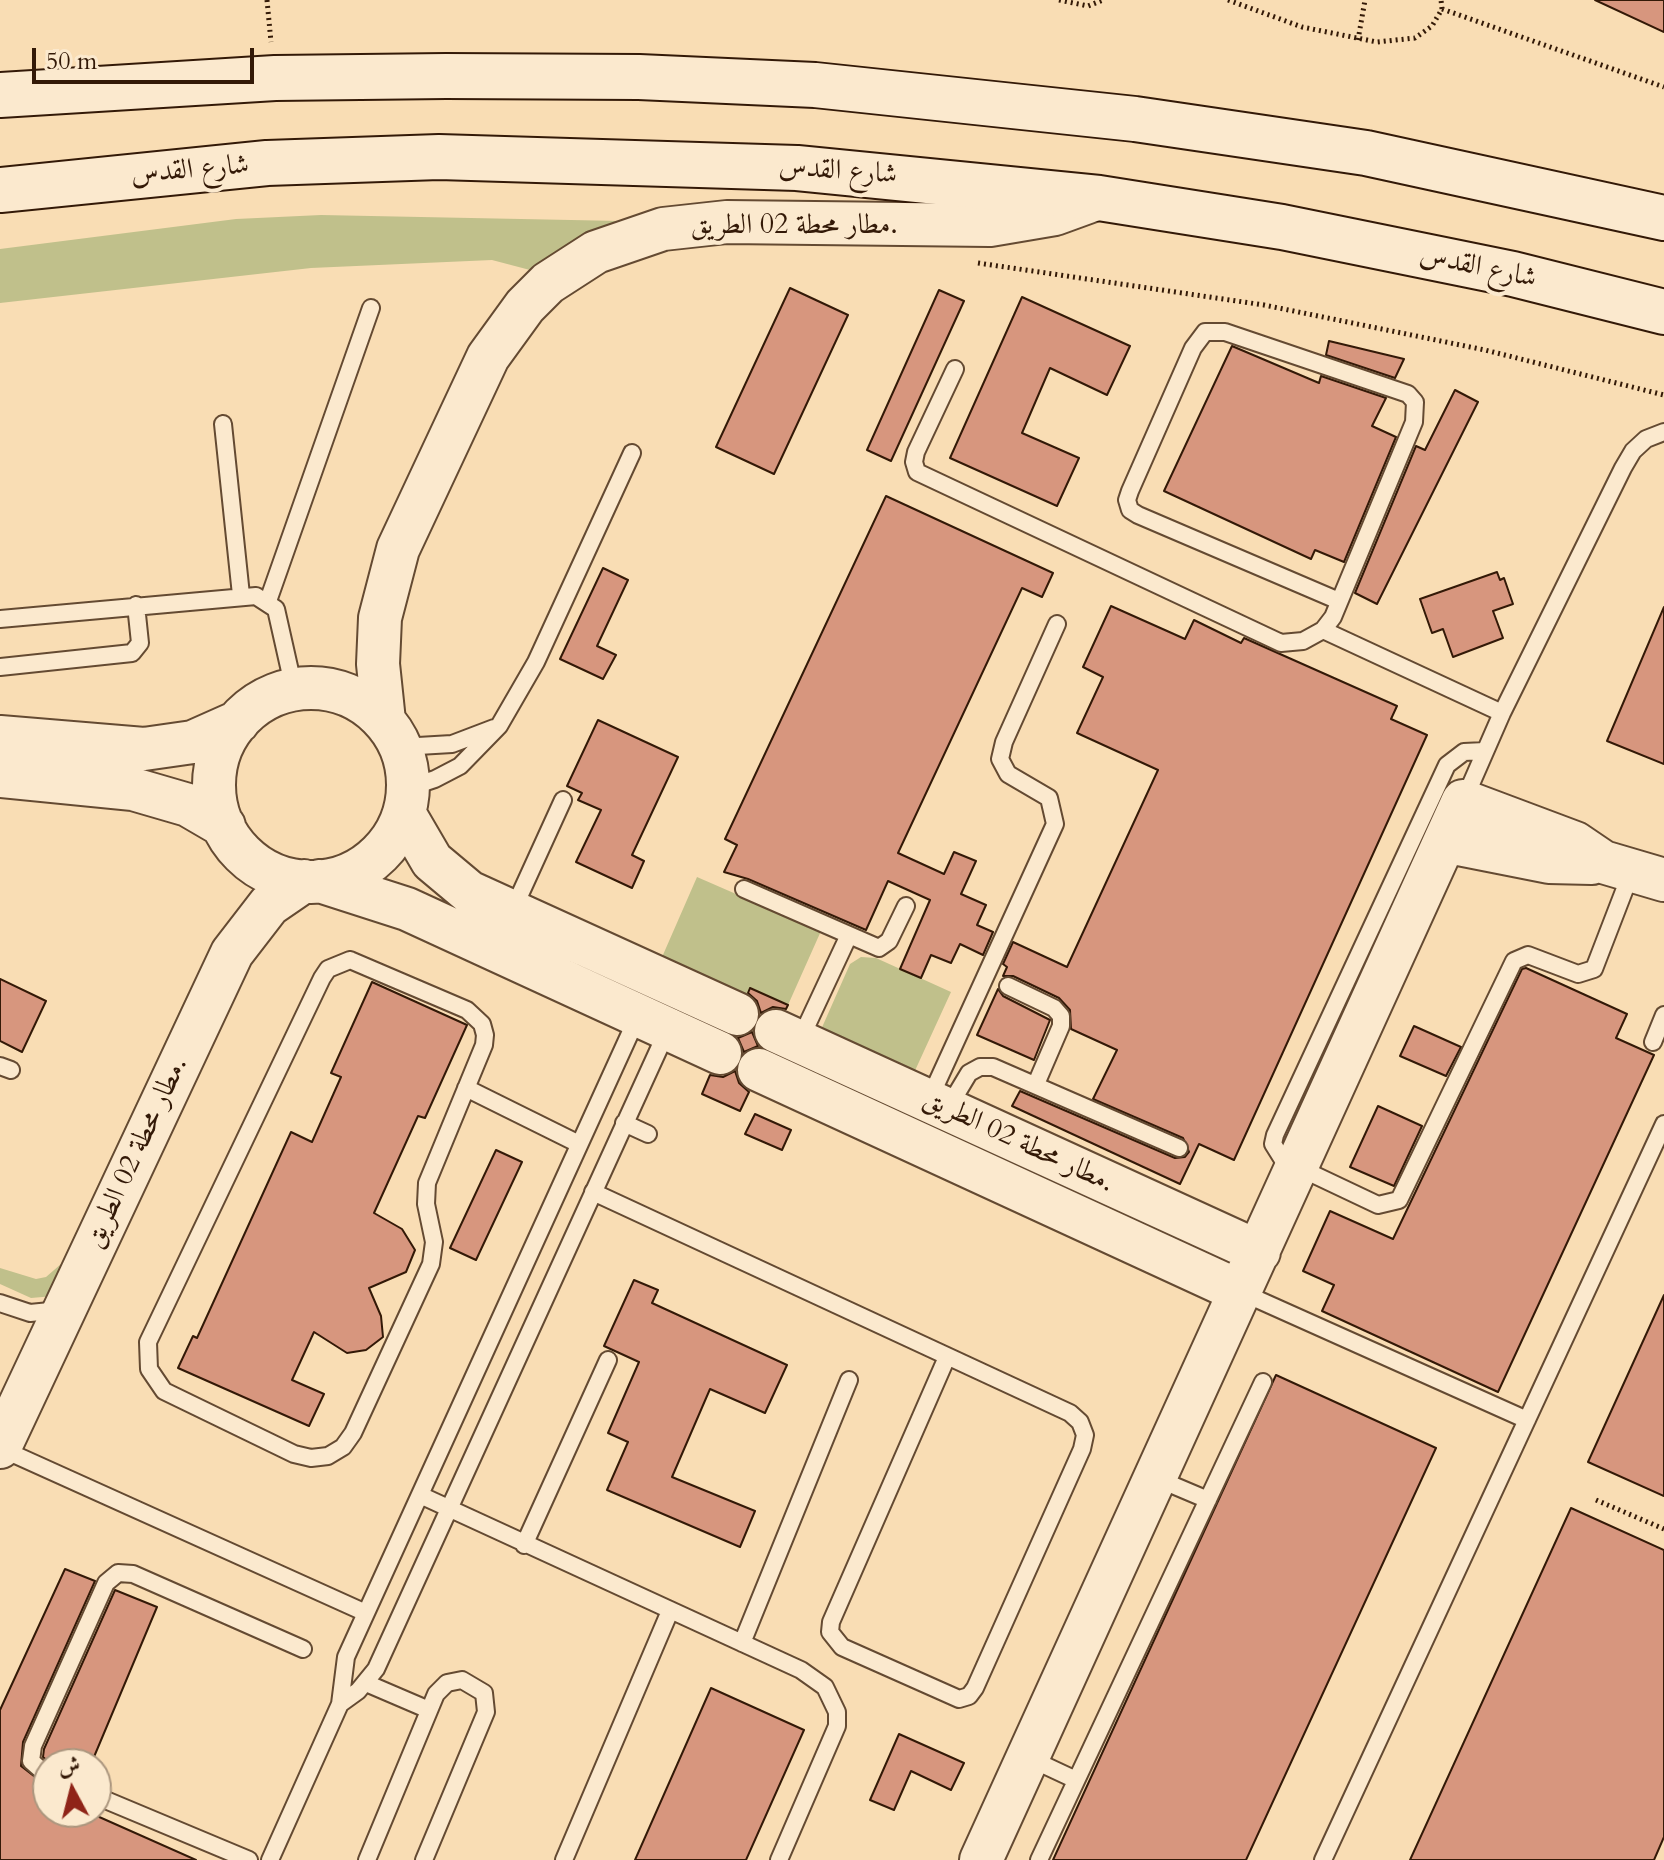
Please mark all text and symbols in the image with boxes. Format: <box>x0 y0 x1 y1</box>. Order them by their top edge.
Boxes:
scale bar <box>36 32 258 82</box>
text: 50 m <box>46 45 97 78</box>
street label: شارع القدس <box>129 149 251 193</box>
street label: شارع القدس <box>778 151 898 193</box>
street label: مطار محطة 02 الطريق. <box>691 210 897 244</box>
street label: شارع القدس <box>1416 239 1540 297</box>
street label: مطار محطة 02 الطريق. <box>78 1052 196 1254</box>
street label: مطار محطة 02 الطريق. <box>917 1083 1119 1201</box>
north arrow <box>32 1748 112 1828</box>
text: ش <box>57 1750 82 1782</box>

